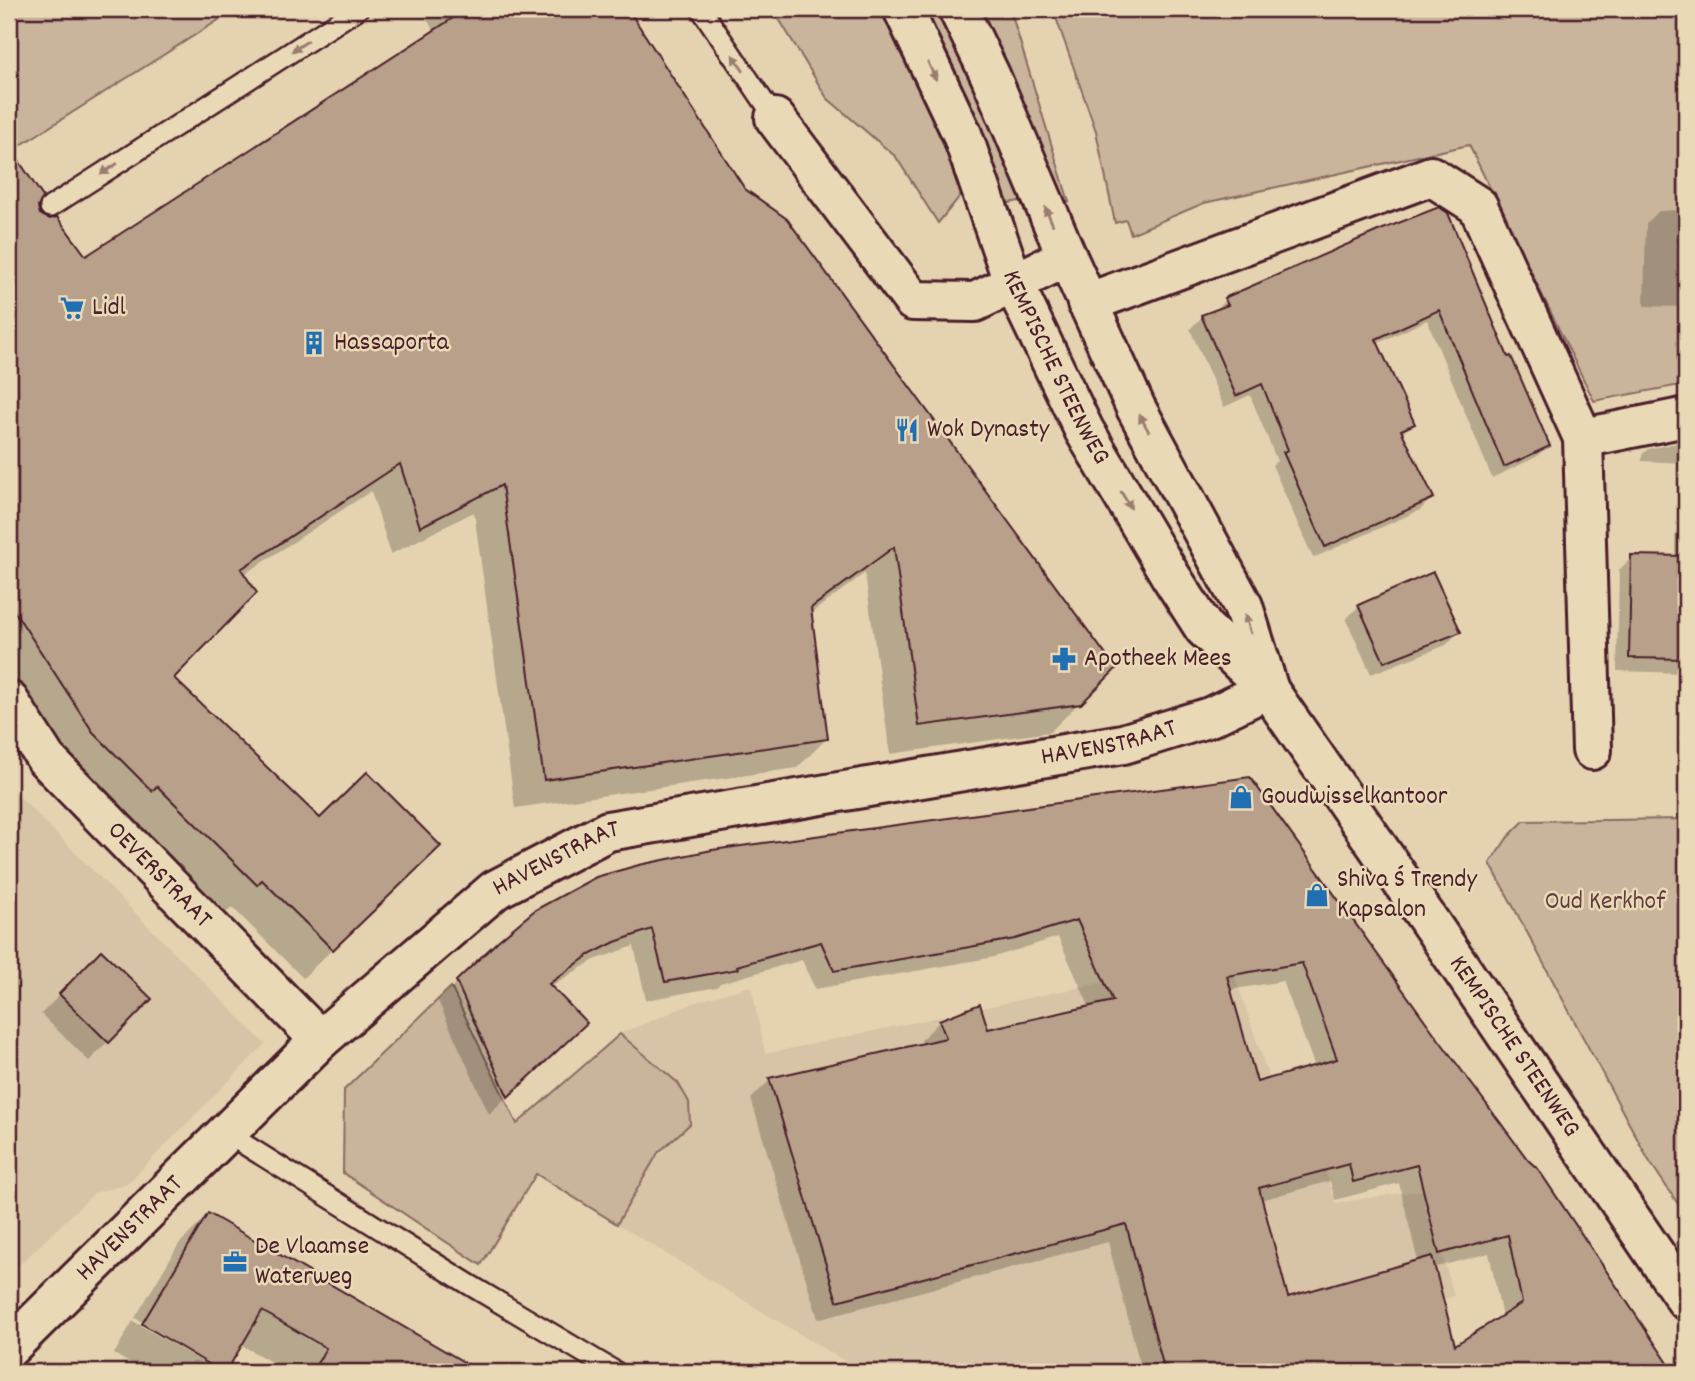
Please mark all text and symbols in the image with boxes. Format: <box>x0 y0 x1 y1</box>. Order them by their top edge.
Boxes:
one-way arrow <box>291 39 310 52</box>
one-way arrow <box>731 54 745 72</box>
one-way arrow <box>927 60 938 81</box>
one-way arrow <box>99 162 119 175</box>
one-way arrow <box>1043 205 1054 226</box>
street label: KEMPISCHE STEENWEG <box>992 265 1119 472</box>
place label: Lidl <box>92 290 126 327</box>
supermarket icon: Lidl <box>58 294 86 322</box>
place label: Hassaporta <box>334 325 449 362</box>
building icon: Hassaporta <box>300 329 328 357</box>
place label: Wok Dynasty <box>927 412 1050 449</box>
one-way arrow <box>1138 412 1150 432</box>
restaurant icon: Wok Dynasty <box>893 416 921 444</box>
one-way arrow <box>1119 491 1132 510</box>
one-way arrow <box>1243 613 1253 634</box>
place label: Apotheek Mees <box>1084 641 1232 678</box>
pharmacy icon: Apotheek Mees <box>1050 645 1078 673</box>
street label: HAVENSTRAAT <box>1038 710 1182 776</box>
place label: Goudwisselkantoor <box>1261 779 1448 816</box>
shop icon: Goudwisselkantoor <box>1227 783 1255 811</box>
street label: HAVENSTRAAT <box>486 811 622 907</box>
street label: OEVERSTRAAT <box>98 813 221 938</box>
place label: Shiva Ś Trendy Kapsalon <box>1337 862 1477 929</box>
shop icon: Shiva Ś Trendy Kapsalon <box>1303 881 1331 909</box>
park label: Oud Kerkhof <box>1545 884 1666 921</box>
street label: KEMPISCHE STEENWEG <box>1439 948 1589 1145</box>
street label: HAVENSTRAAT <box>68 1166 192 1290</box>
place label: De Vlaamse Waterweg <box>255 1229 369 1296</box>
office icon: De Vlaamse Waterweg <box>221 1248 249 1276</box>

